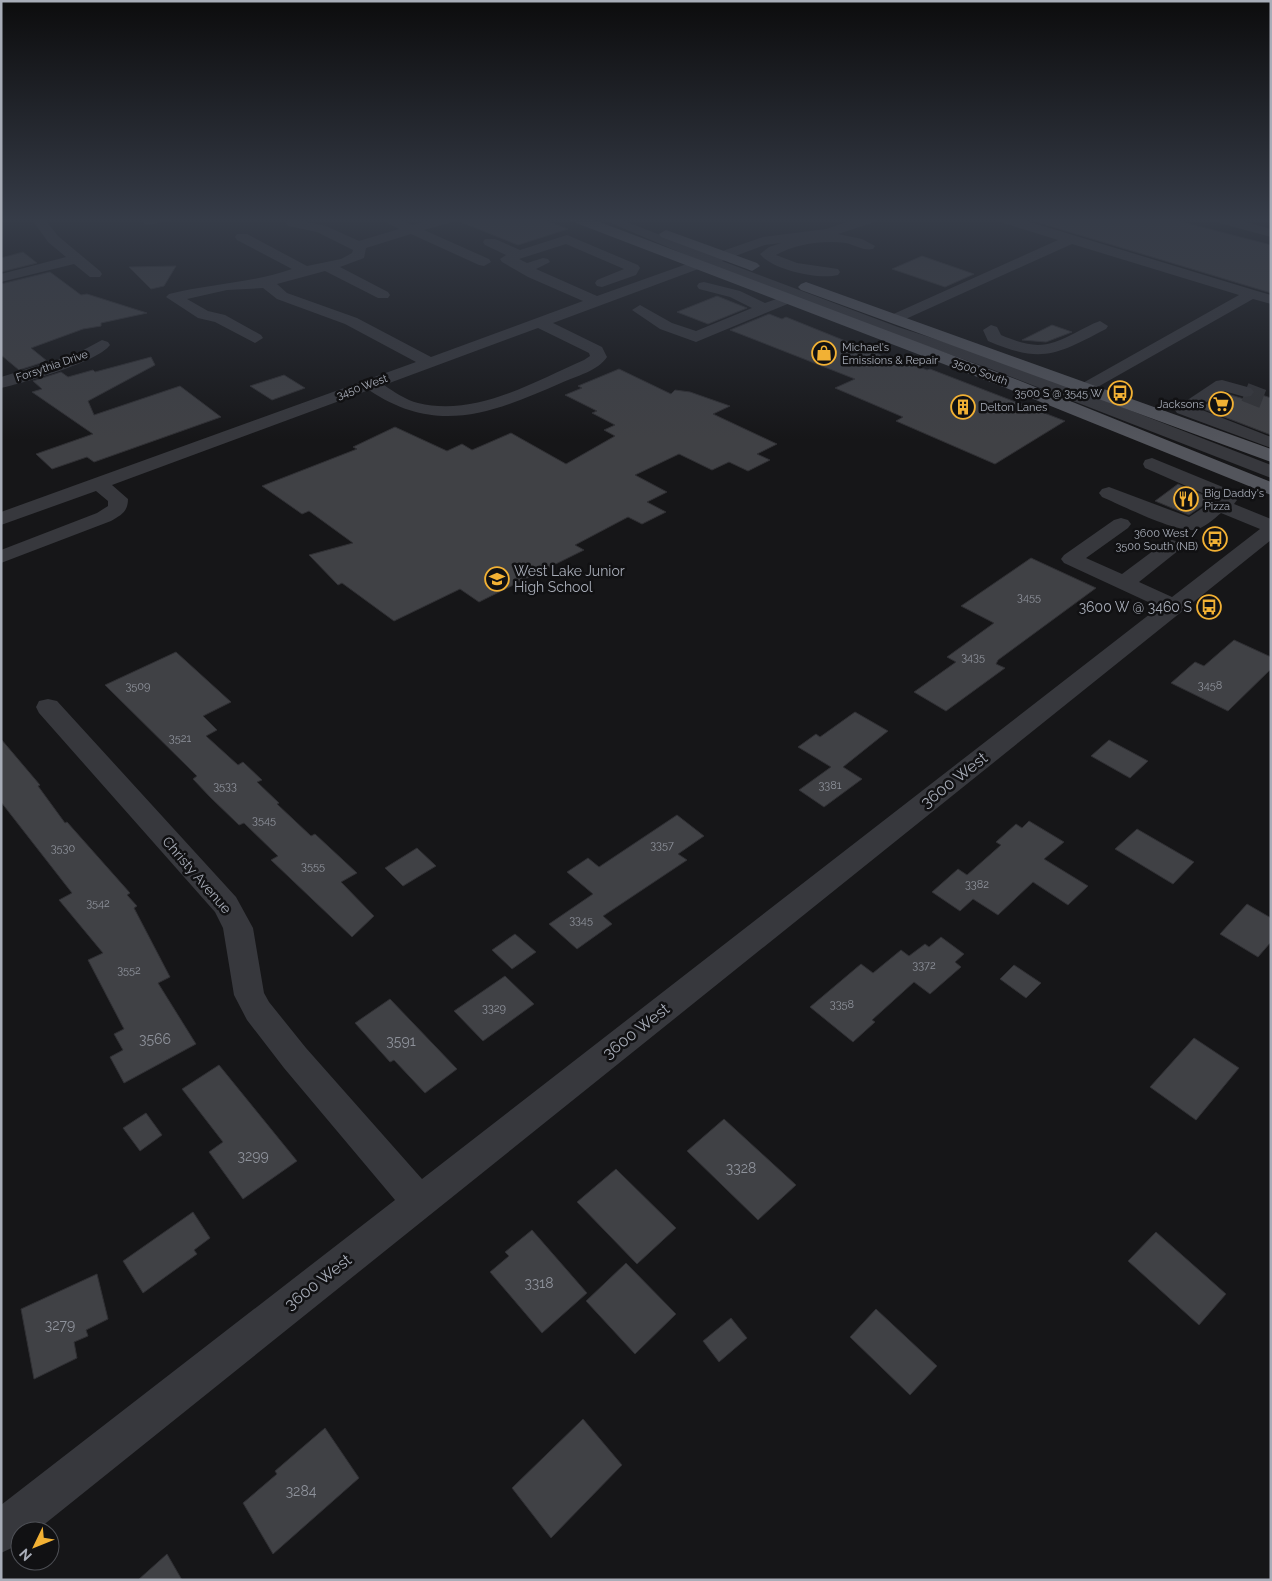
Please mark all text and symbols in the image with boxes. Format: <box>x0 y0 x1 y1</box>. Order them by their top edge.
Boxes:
shop icon: Michael's Emissions & Repair <box>811 340 837 366</box>
place label: Michael's Emissions & Repair <box>842 341 938 367</box>
street label: Forsythia Drive <box>14 347 90 384</box>
street label: 3500 South <box>951 356 1009 388</box>
street label: 3450 West <box>335 372 390 402</box>
bus stop icon: 3500 S @ 3545 W <box>1107 380 1133 406</box>
place label: 3500 S @ 3545 W <box>1015 387 1102 400</box>
supermarket icon: Jacksons <box>1208 391 1234 417</box>
building icon: Delton Lanes <box>950 394 976 420</box>
place label: Jacksons <box>1157 398 1204 411</box>
place label: Delton Lanes <box>980 401 1047 414</box>
restaurant icon: Big Daddy's Pizza <box>1173 486 1199 512</box>
place label: Big Daddy's Pizza <box>1204 487 1264 513</box>
bus stop icon: 3600 West / 3500 South (NB) <box>1202 526 1228 552</box>
place label: 3600 West / 3500 South (NB) <box>1115 527 1198 553</box>
place label: West Lake Junior High School <box>514 563 625 595</box>
school or university icon: West Lake Junior High School <box>484 566 510 592</box>
house number: 3455 <box>1017 591 1041 604</box>
bus stop icon: 3600 W @ 3460 S <box>1196 594 1222 620</box>
place label: 3600 W @ 3460 S <box>1079 599 1192 615</box>
house number: 3435 <box>961 651 985 664</box>
house number: 3458 <box>1198 679 1222 692</box>
house number: 3509 <box>125 680 151 693</box>
house number: 3521 <box>169 732 191 745</box>
street label: 3600 West <box>917 748 992 812</box>
house number: 3381 <box>819 779 842 792</box>
house number: 3533 <box>213 780 237 793</box>
house number: 3545 <box>252 814 276 827</box>
street label: Christy Avenue <box>159 833 235 917</box>
house number: 3357 <box>650 839 674 852</box>
house number: 3530 <box>51 842 76 855</box>
house number: 3555 <box>301 860 325 873</box>
house number: 3382 <box>965 878 989 891</box>
house number: 3542 <box>86 897 110 910</box>
house number: 3345 <box>569 914 593 927</box>
house number: 3372 <box>912 959 936 972</box>
house number: 3552 <box>117 964 141 977</box>
house number: 3358 <box>830 998 854 1011</box>
street label: 3600 West <box>599 999 674 1063</box>
house number: 3329 <box>482 1002 506 1015</box>
house number: 3566 <box>139 1031 171 1047</box>
house number: 3591 <box>386 1033 416 1049</box>
house number: 3299 <box>237 1148 269 1164</box>
house number: 3328 <box>726 1160 756 1176</box>
street label: 3600 West <box>281 1250 356 1314</box>
house number: 3318 <box>524 1275 554 1291</box>
house number: 3279 <box>45 1317 75 1333</box>
house number: 3284 <box>286 1483 317 1499</box>
north arrow <box>10 1521 60 1571</box>
text: N <box>16 1546 35 1564</box>

